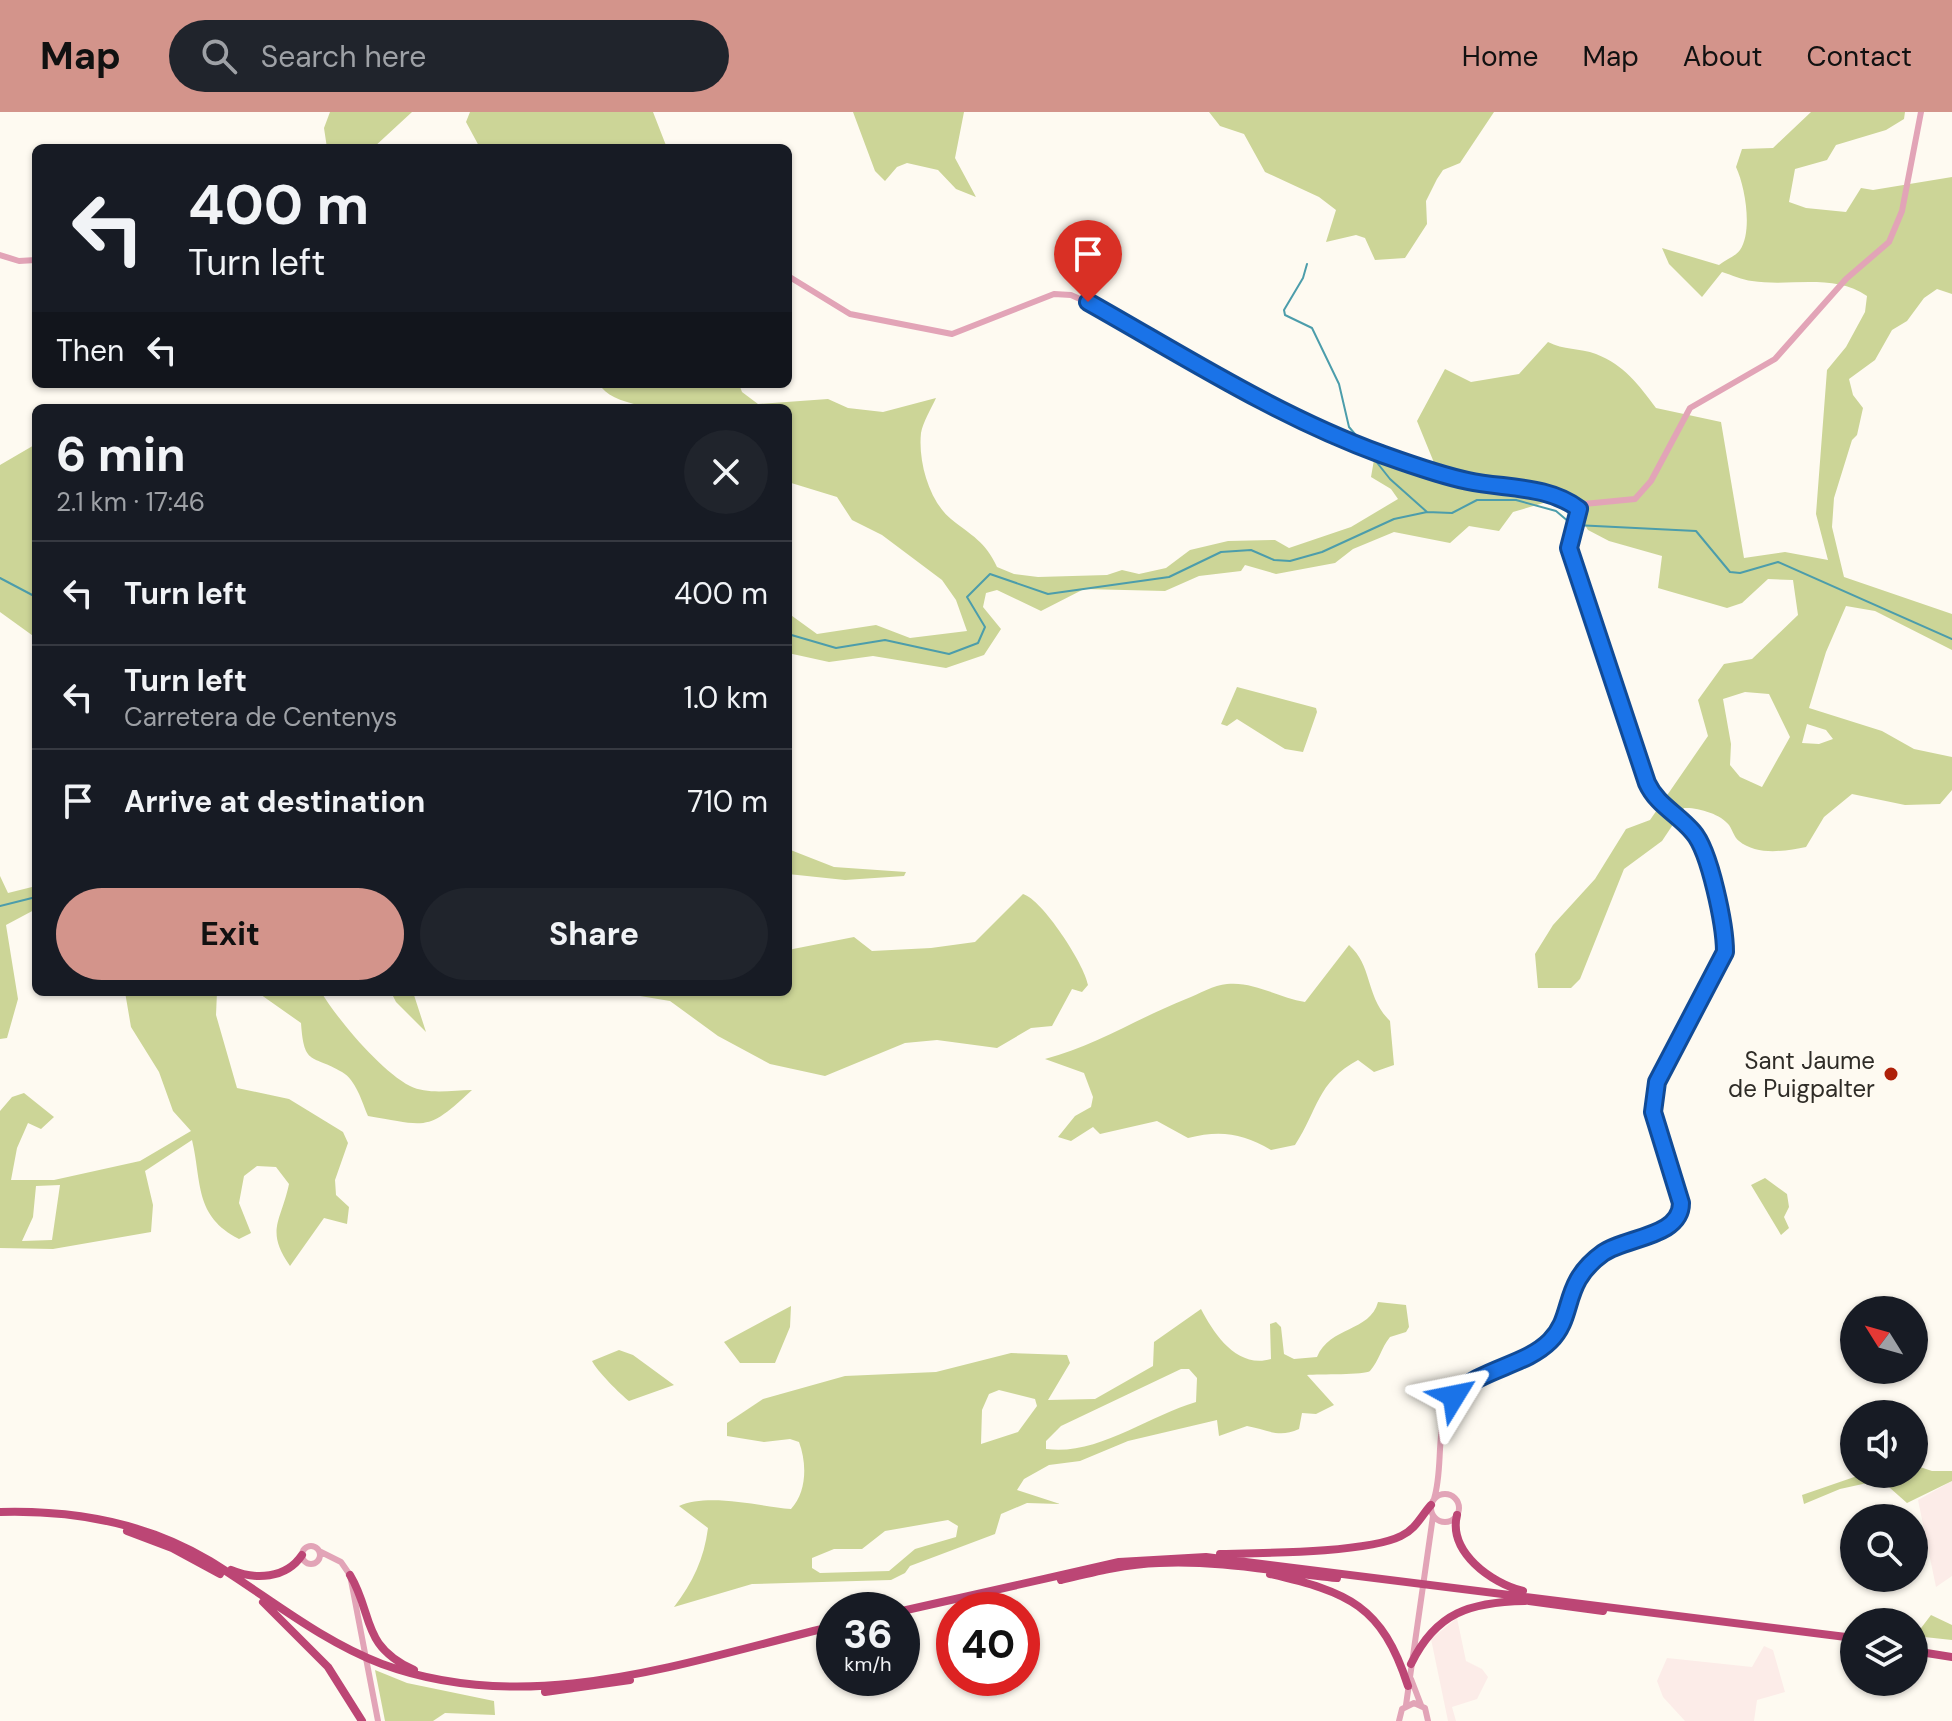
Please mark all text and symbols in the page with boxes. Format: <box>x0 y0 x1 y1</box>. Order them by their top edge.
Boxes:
search box <box>169 20 729 92</box>
text: Map <box>40 31 121 81</box>
icon: search <box>197 34 241 78</box>
text: Search here <box>261 37 426 76</box>
text: Home <box>1462 38 1538 75</box>
text: Map <box>1582 38 1639 75</box>
text: About <box>1683 38 1762 75</box>
text: Contact <box>1806 38 1912 75</box>
text: 400 m <box>188 168 369 241</box>
icon: left <box>56 176 160 280</box>
pin <box>1054 220 1122 302</box>
icon: arrive <box>1066 232 1110 276</box>
text: Turn left <box>188 239 325 286</box>
icon: left <box>140 328 184 372</box>
text: Then <box>56 331 124 370</box>
text: 6 min <box>56 423 186 486</box>
button: close <box>684 430 768 514</box>
text: 2.1 km · 17:46 <box>56 485 205 519</box>
icon: left <box>56 571 100 615</box>
text: Turn left <box>124 574 247 613</box>
text: 400 m <box>674 574 768 613</box>
text: Turn left <box>124 661 247 700</box>
icon: left <box>56 675 100 719</box>
text: 1.0 km <box>684 678 768 717</box>
text: Carretera de Centenys <box>124 700 397 734</box>
icon: arrive <box>56 779 100 823</box>
text: Arrive at destination <box>124 782 425 821</box>
text: 710 m <box>687 782 768 821</box>
button: Exit <box>56 888 404 980</box>
button: Share <box>420 888 768 980</box>
place label: Sant Jaume de Puigpalter <box>1728 1045 1875 1104</box>
marker: Sant Jaume de Puigpalter <box>1882 1065 1900 1083</box>
north arrow <box>1840 1296 1928 1384</box>
map controls <box>1840 1296 1928 1696</box>
position arrow <box>1412 1354 1496 1438</box>
button: sound <box>1840 1400 1928 1488</box>
button: search <box>1840 1504 1928 1592</box>
speed limit sign: 40 <box>936 1592 1040 1696</box>
text: 36 <box>843 1608 893 1660</box>
button: layers <box>1840 1608 1928 1696</box>
text: km/h <box>844 1651 892 1677</box>

